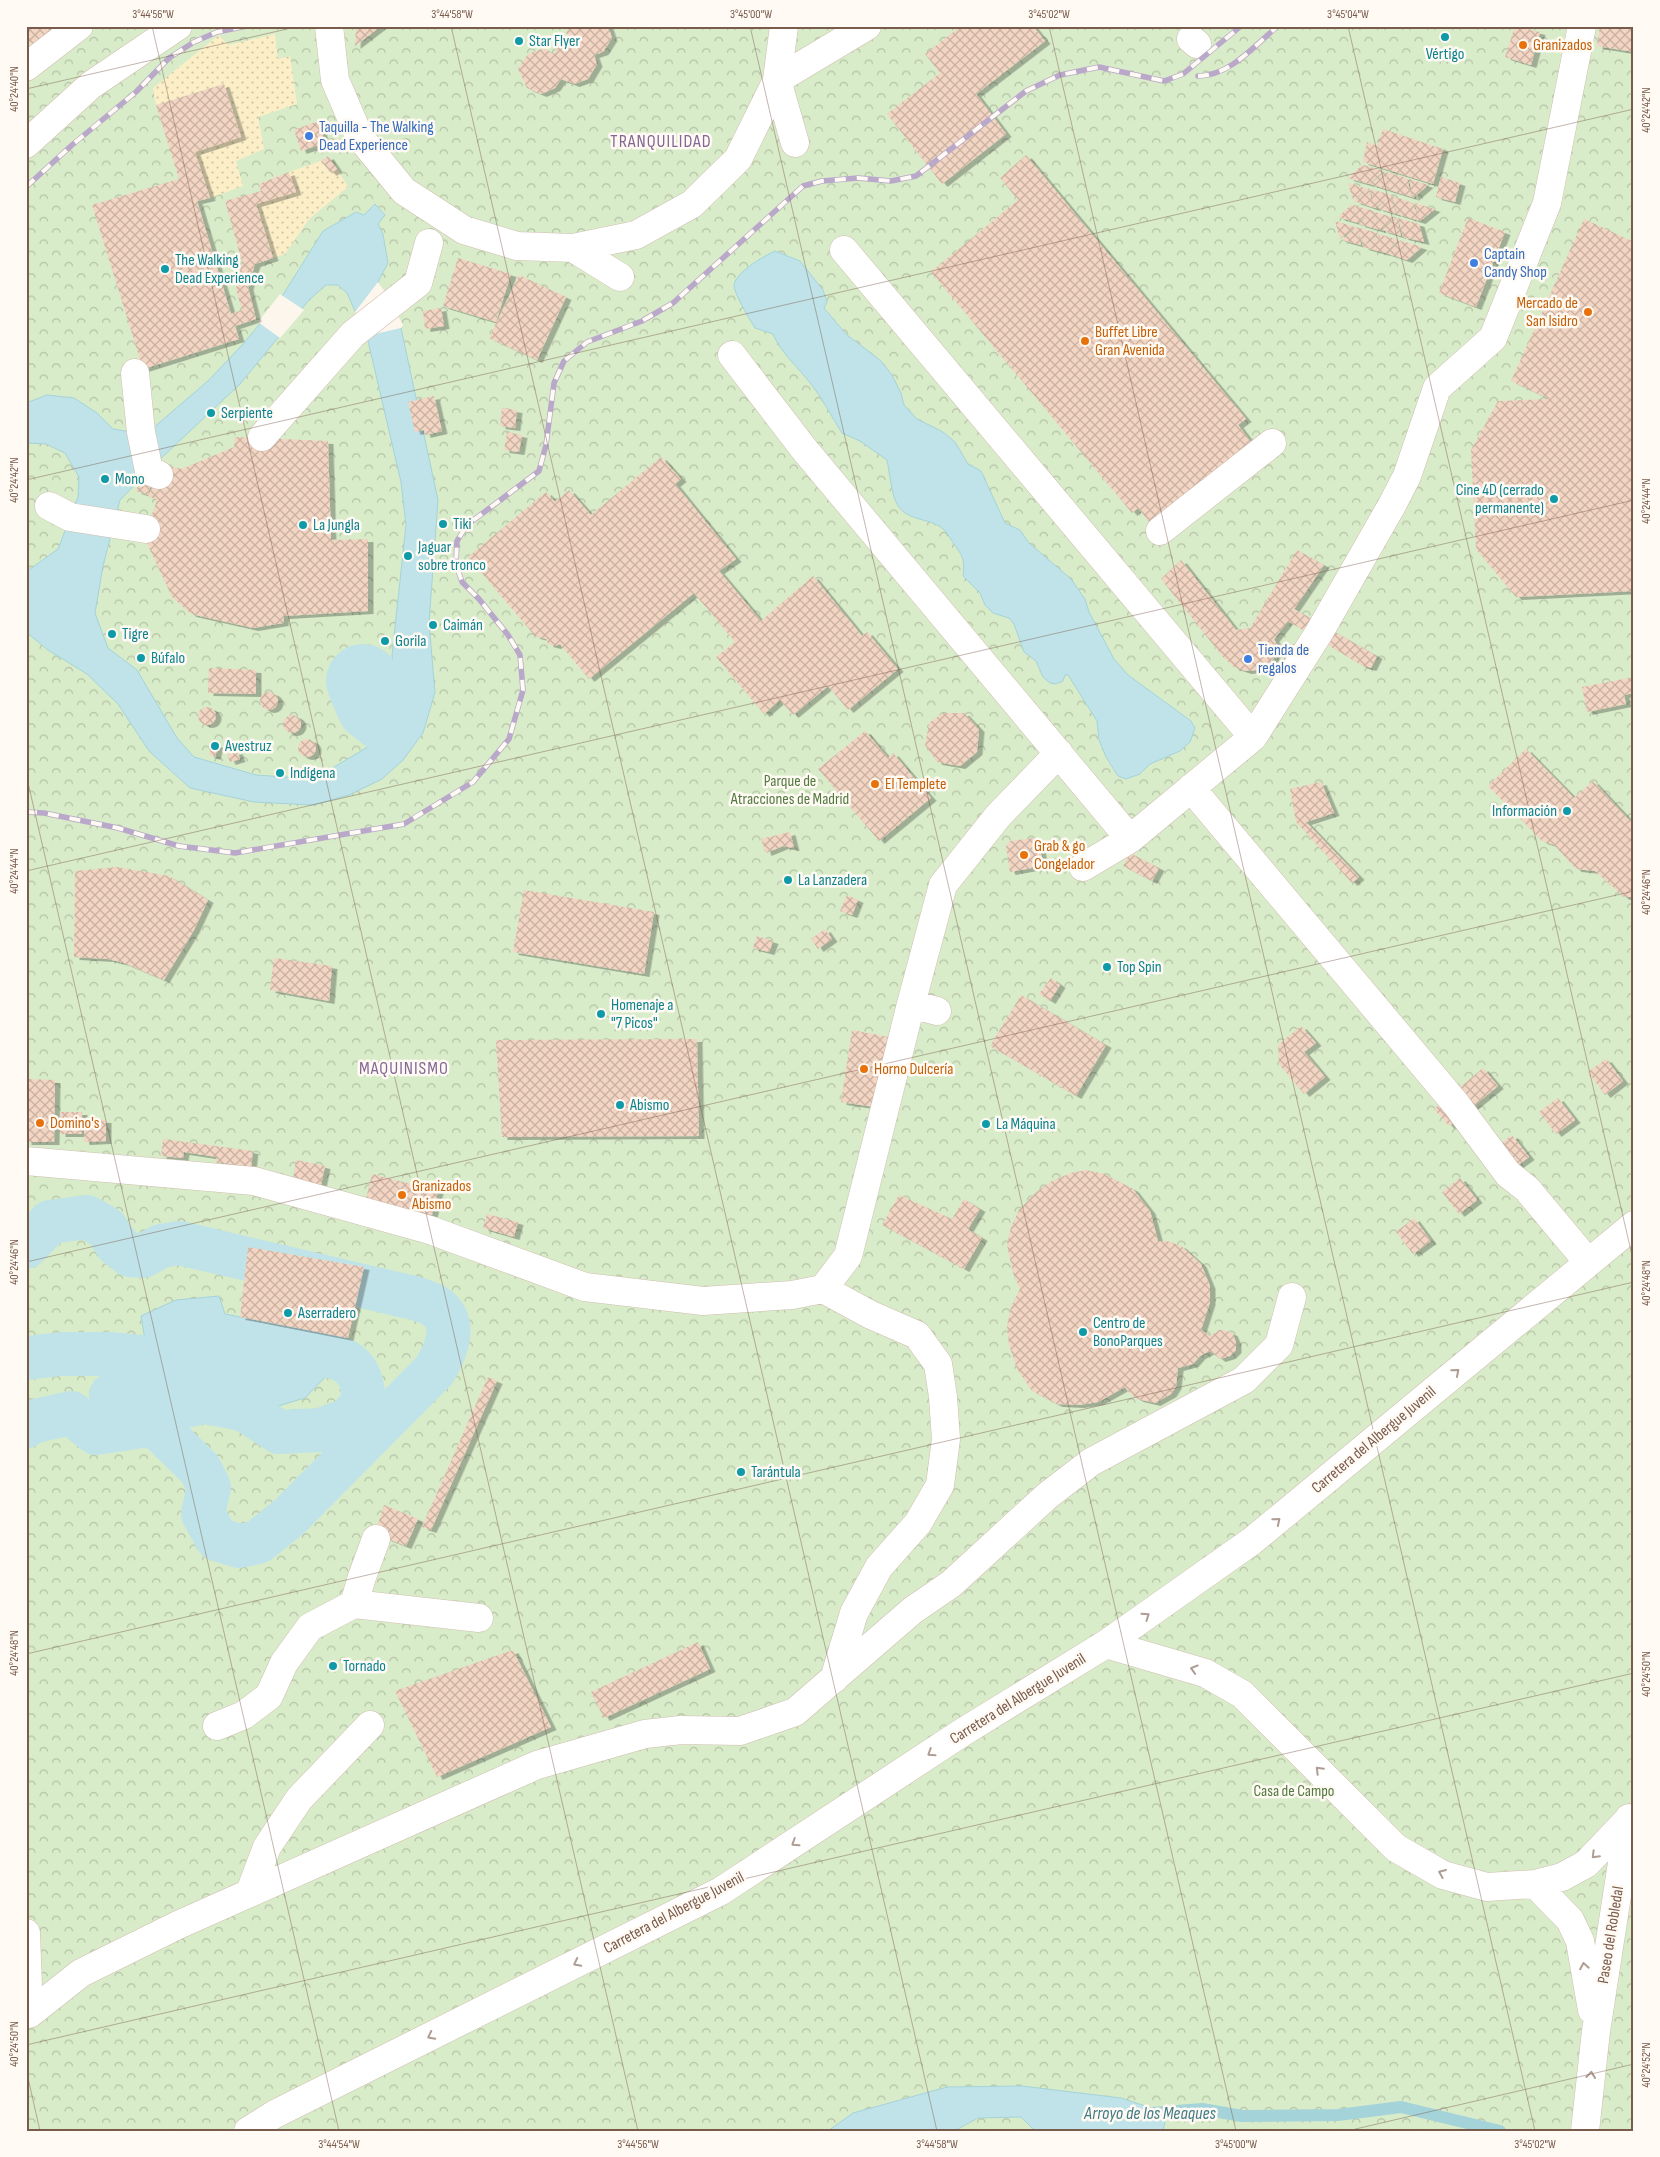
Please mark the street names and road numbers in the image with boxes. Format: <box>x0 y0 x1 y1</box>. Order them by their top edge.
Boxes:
street label: Carretera del Albergue Juvenil <box>1308 1382 1440 1498</box>
street label: Carretera del Albergue Juvenil <box>947 1649 1089 1748</box>
street label: Carretera del Albergue Juvenil <box>600 1868 748 1958</box>
street label: Paseo del Robledal <box>1594 1885 1628 1985</box>

